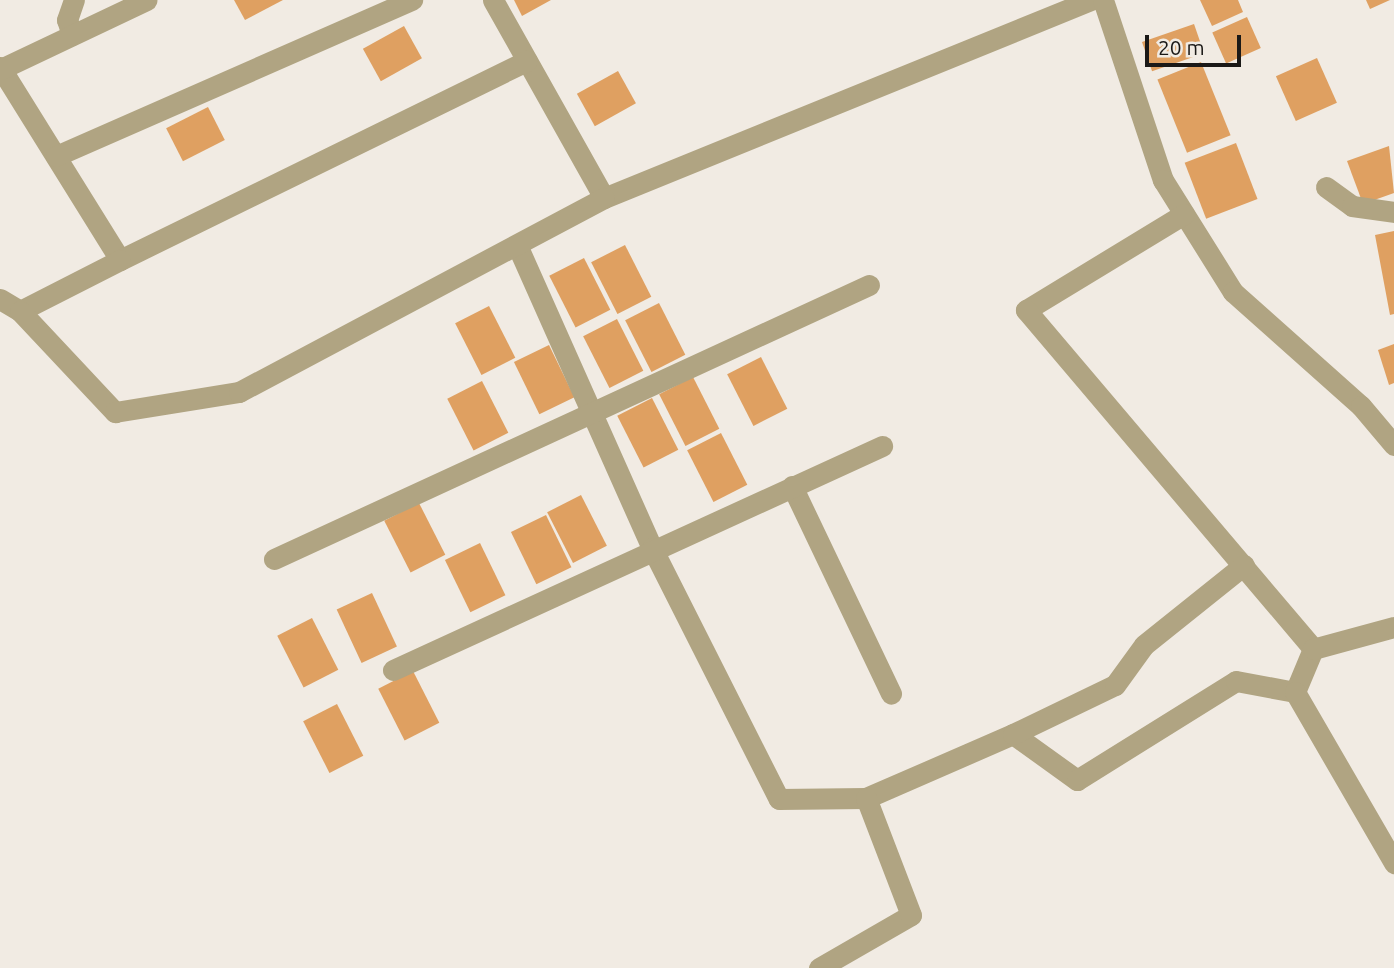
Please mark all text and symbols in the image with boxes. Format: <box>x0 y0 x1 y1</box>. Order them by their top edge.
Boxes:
scale bar <box>1149 21 1245 65</box>
text: 20 m <box>1158 35 1205 59</box>

